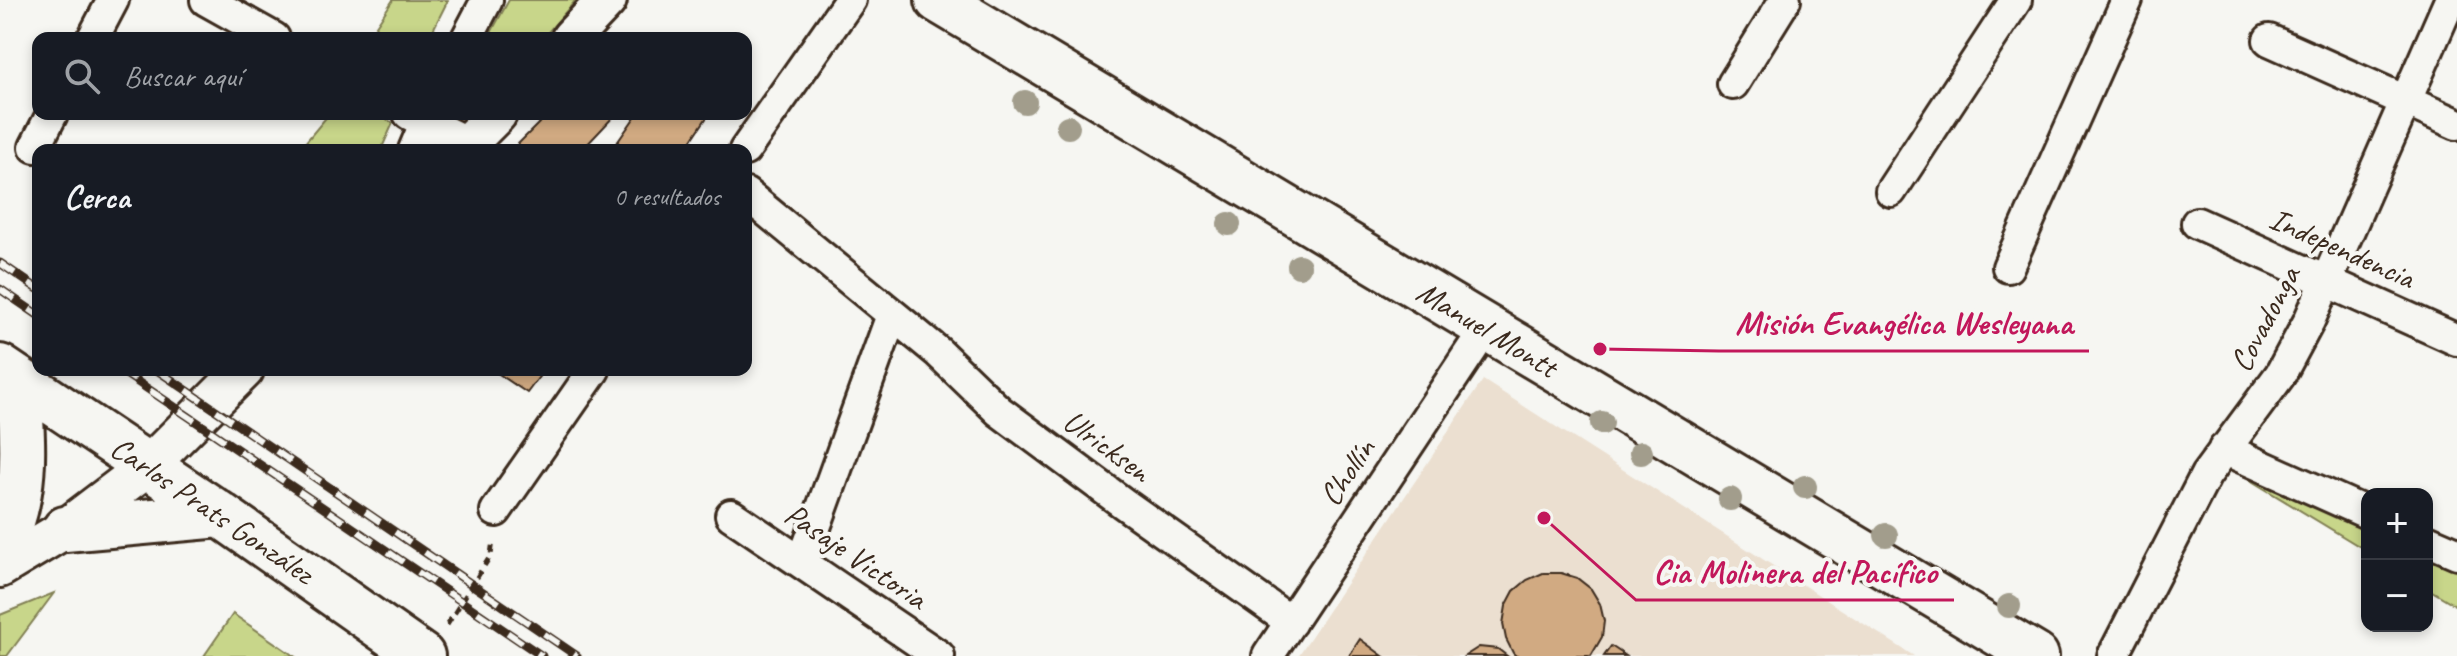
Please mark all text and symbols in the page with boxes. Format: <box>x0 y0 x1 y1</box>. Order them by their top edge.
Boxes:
search box <box>32 32 752 120</box>
icon: search <box>60 54 104 98</box>
text: Buscar aquí <box>124 57 242 95</box>
text: Cerca <box>64 175 130 218</box>
text: 0 resultados <box>614 180 720 213</box>
street label: Independencia <box>2263 198 2423 299</box>
street label: Covadonga <box>2220 257 2311 379</box>
street label: Manuel Montt <box>1409 271 1568 389</box>
callout: Misión Evangélica Wesleyana <box>1719 293 2089 351</box>
text: Misión Evangélica Wesleyana <box>1735 301 2075 344</box>
street label: Ulricksen <box>1055 400 1160 493</box>
street label: Carlos Prats González <box>103 427 324 595</box>
street label: Chollín <box>1310 429 1385 513</box>
map controls <box>2361 488 2433 632</box>
button: + <box>2361 488 2433 560</box>
street label: Pasaje Victoria <box>777 493 937 620</box>
callout: Cia Molinera del Pacífico <box>1636 542 1954 600</box>
text: Cia Molinera del Pacífico <box>1653 550 1939 593</box>
button: − <box>2361 560 2433 632</box>

